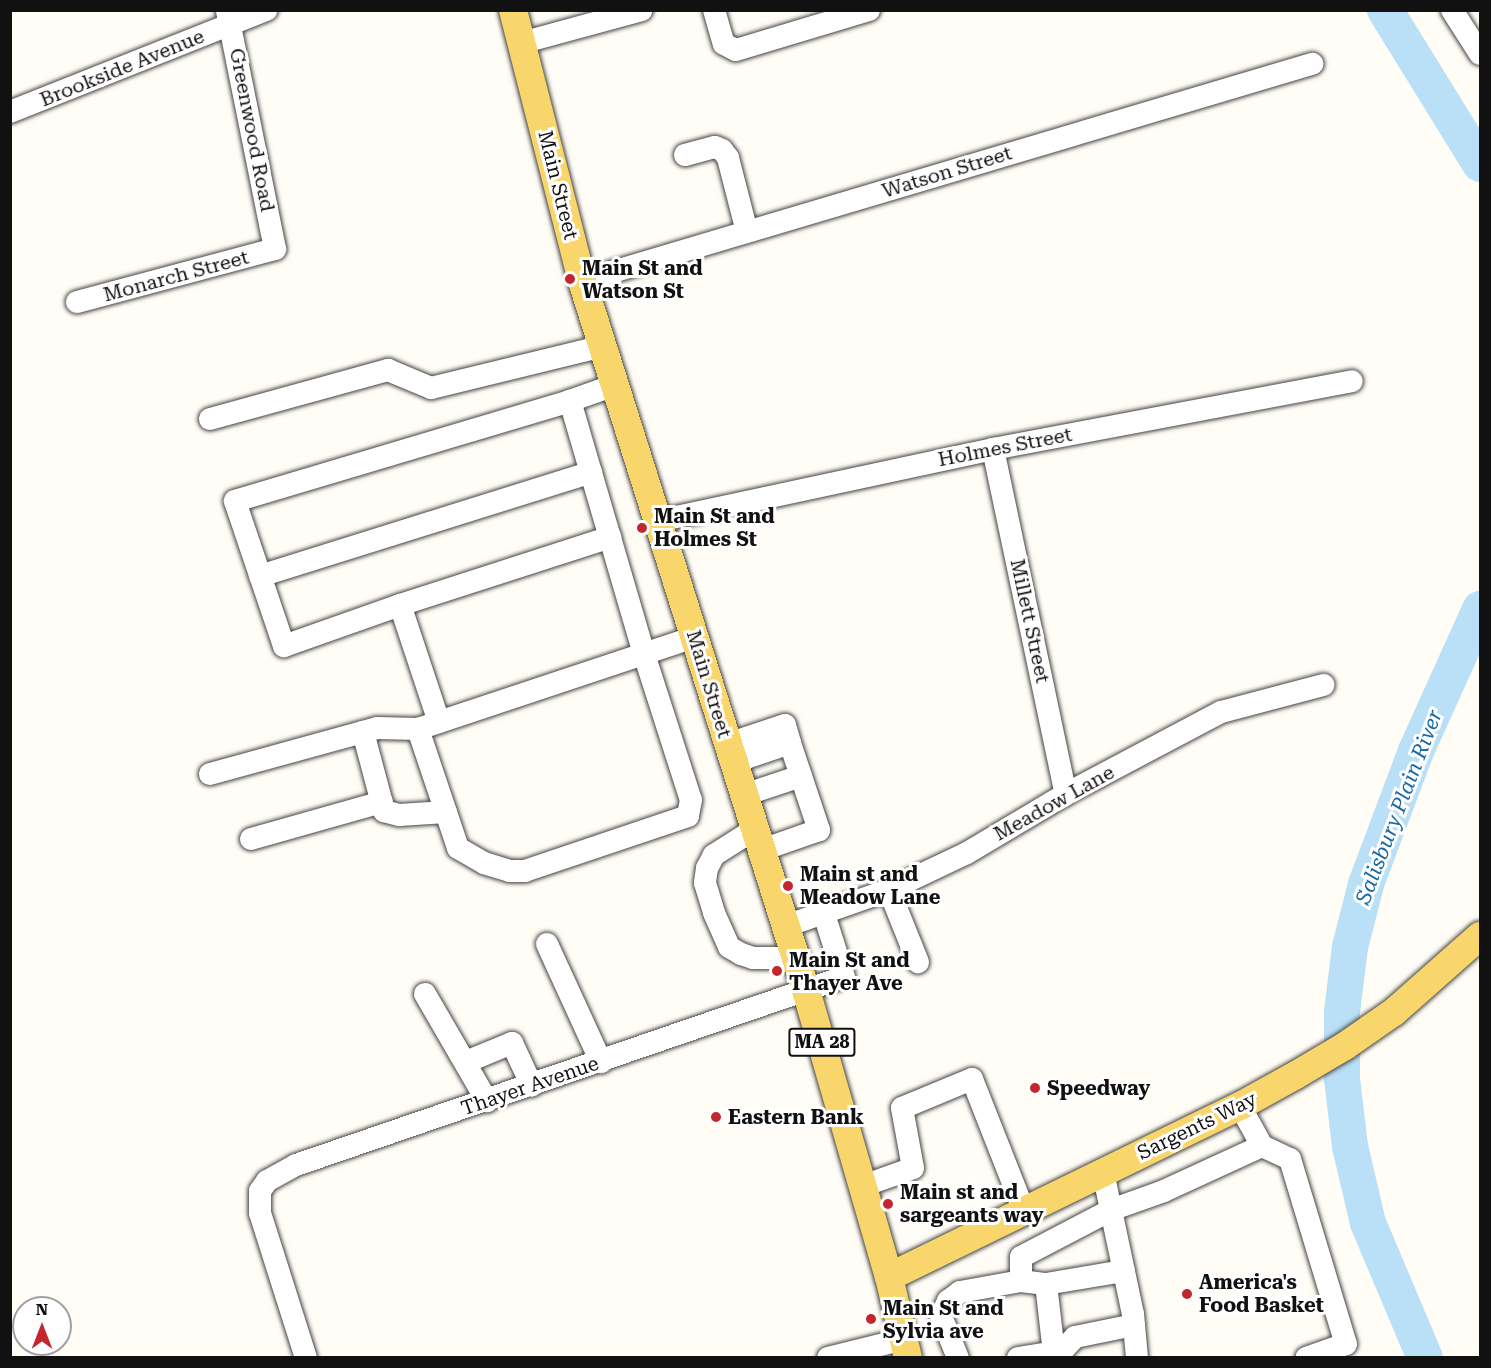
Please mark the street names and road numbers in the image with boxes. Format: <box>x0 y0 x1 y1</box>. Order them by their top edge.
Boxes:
street label: Brookside Avenue <box>36 24 208 112</box>
street label: Greenwood Road <box>224 46 280 214</box>
street label: Main Street <box>533 128 583 242</box>
street label: Watson Street <box>879 141 1015 203</box>
street label: Monarch Street <box>101 245 251 307</box>
street label: Holmes Street <box>936 422 1074 472</box>
street label: Millett Street <box>1005 557 1055 685</box>
street label: Main Street <box>681 627 737 741</box>
street label: Meadow Lane <box>990 760 1118 846</box>
road number: MA 28 <box>788 1027 856 1057</box>
street label: Thayer Avenue <box>458 1051 602 1121</box>
street label: Sargents Way <box>1133 1087 1261 1165</box>

